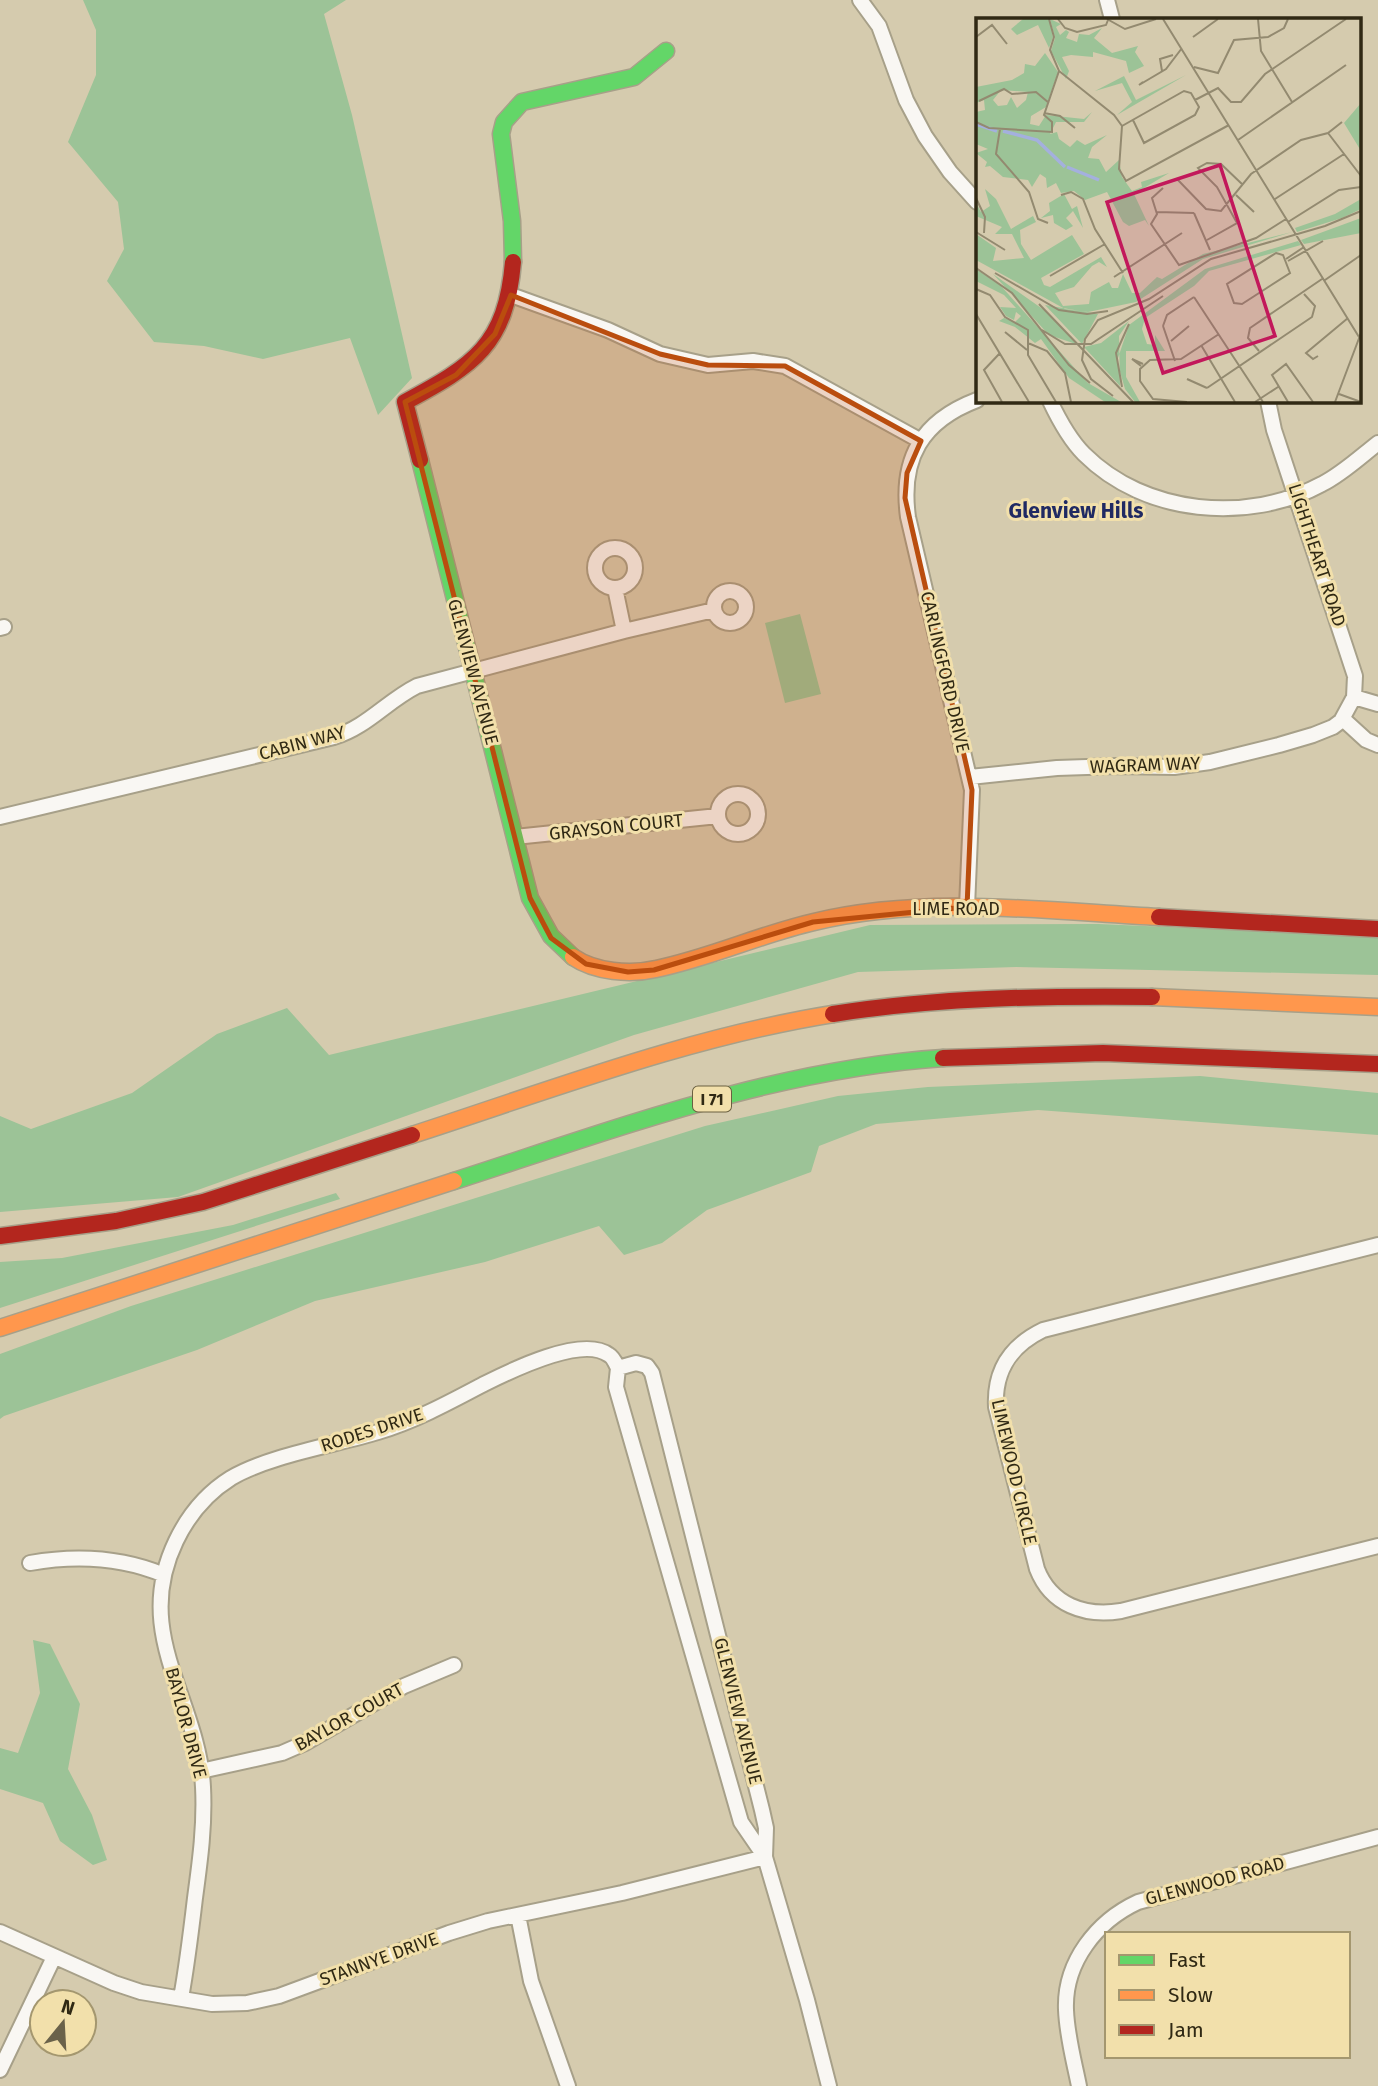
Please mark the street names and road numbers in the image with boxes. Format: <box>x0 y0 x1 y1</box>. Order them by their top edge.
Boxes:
street label: LIGHTHEART ROAD <box>1284 481 1350 629</box>
street label: CARLINGFORD DRIVE <box>916 589 974 755</box>
street label: GLENVIEW AVENUE <box>443 597 503 747</box>
street label: CABIN WAY <box>257 721 347 765</box>
street label: WAGRAM WAY <box>1089 752 1201 778</box>
street label: GRAYSON COURT <box>548 809 685 845</box>
street label: LIME ROAD <box>912 898 1000 920</box>
road number: I 71 <box>693 1086 731 1112</box>
street label: LIMEWOOD CIRCLE <box>987 1397 1041 1547</box>
street label: RODES DRIVE <box>318 1403 426 1457</box>
street label: GLENVIEW AVENUE <box>709 1635 767 1787</box>
street label: BAYLOR DRIVE <box>161 1665 211 1781</box>
street label: BAYLOR COURT <box>291 1678 408 1756</box>
street label: GLENWOOD ROAD <box>1143 1852 1287 1910</box>
street label: STANNYE DRIVE <box>317 1927 441 1991</box>

